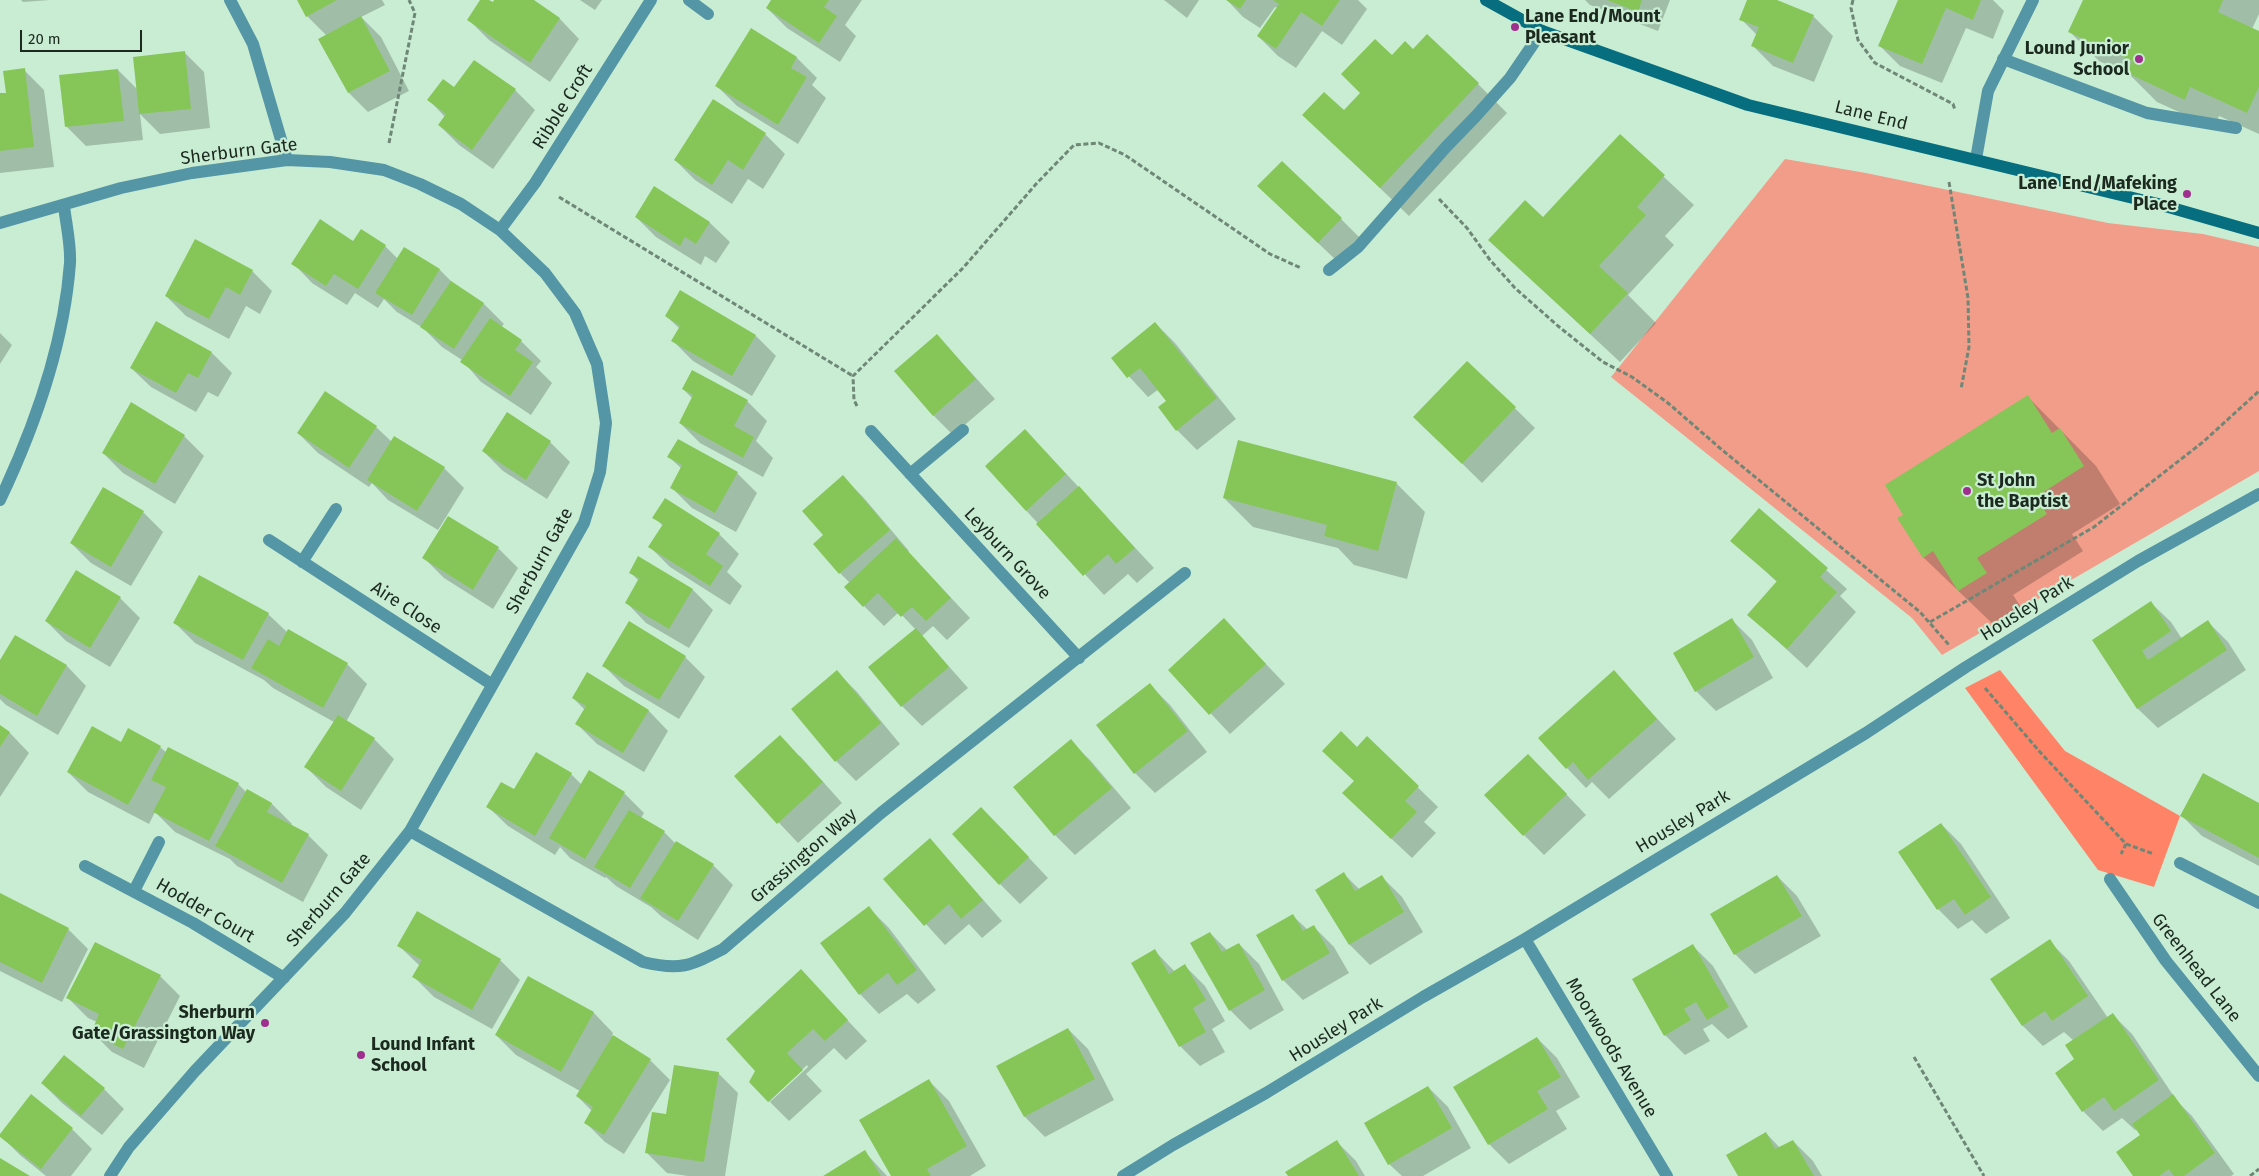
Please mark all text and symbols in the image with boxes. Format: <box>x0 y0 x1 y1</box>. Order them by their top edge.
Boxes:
place label: Lane End/Mount Pleasant <box>1525 6 1661 48</box>
scale bar <box>22 20 145 52</box>
marker: Lane End/Mount Pleasant <box>1509 21 1521 33</box>
text: 20 m <box>28 30 61 48</box>
place label: Lound Junior School <box>2025 38 2129 80</box>
marker: Lound Junior School <box>2133 53 2145 65</box>
street label: Ribble Croft <box>528 60 598 154</box>
street label: Lane End <box>1832 97 1910 135</box>
street label: Sherburn Gate <box>179 134 299 170</box>
place label: Lane End/Mafeking Place <box>2018 173 2177 215</box>
marker: Lane End/Mafeking Place <box>2181 188 2193 200</box>
place label: St John the Baptist <box>1977 470 2068 512</box>
marker: St John the Baptist <box>1961 485 1973 497</box>
street label: Sherburn Gate <box>502 504 578 618</box>
street label: Leyburn Grove <box>959 504 1055 604</box>
street label: Housley Park <box>1976 572 2078 646</box>
street label: Aire Close <box>366 577 446 639</box>
street label: Housley Park <box>1632 786 1734 858</box>
street label: Grassington Way <box>746 804 862 908</box>
street label: Sherburn Gate <box>282 848 376 952</box>
street label: Hodder Court <box>152 874 258 948</box>
street label: Greenhead Lane <box>2147 909 2245 1027</box>
street label: Moorwoods Avenue <box>1561 974 1661 1122</box>
street label: Housley Park <box>1285 993 1387 1067</box>
place label: Sherburn Gate/Grassington Way <box>72 1002 255 1044</box>
marker: Sherburn Gate/Grassington Way <box>259 1017 271 1029</box>
place label: Lound Infant School <box>371 1034 475 1076</box>
marker: Lound Infant School <box>355 1049 367 1061</box>

